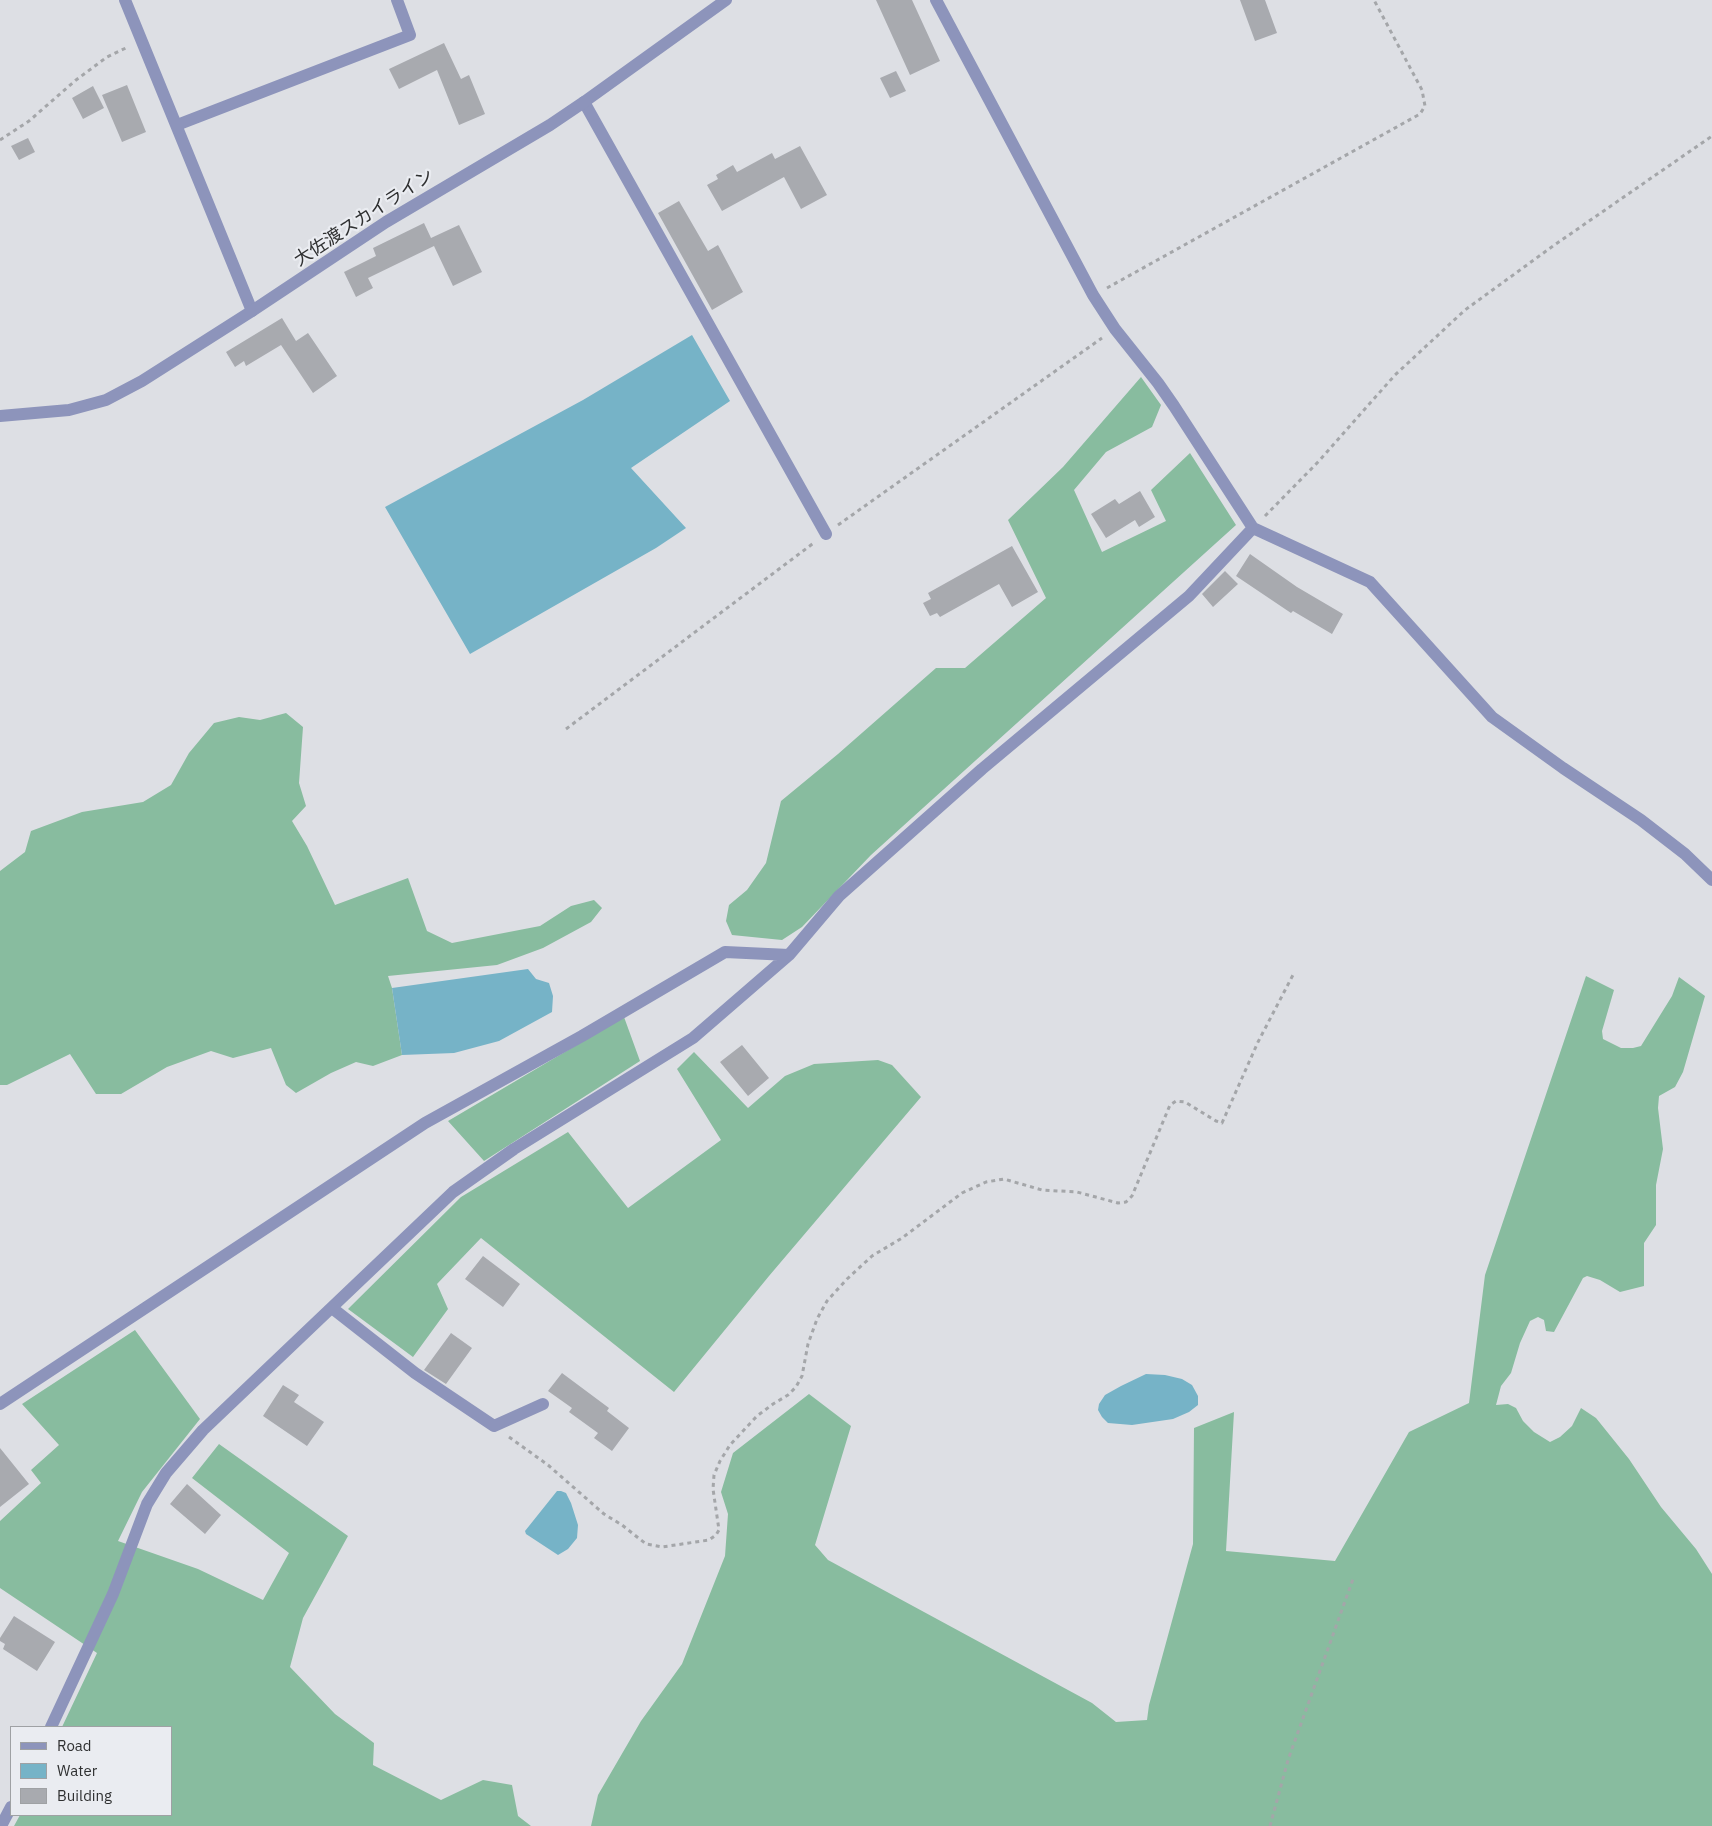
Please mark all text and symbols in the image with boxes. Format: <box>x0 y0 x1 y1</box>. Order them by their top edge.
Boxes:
street label: 大佐渡スカイライン <box>290 165 438 271</box>
legend <box>10 1726 172 1816</box>
text: Road <box>57 1736 92 1755</box>
text: Water <box>57 1761 97 1780</box>
text: Building <box>57 1786 112 1805</box>

